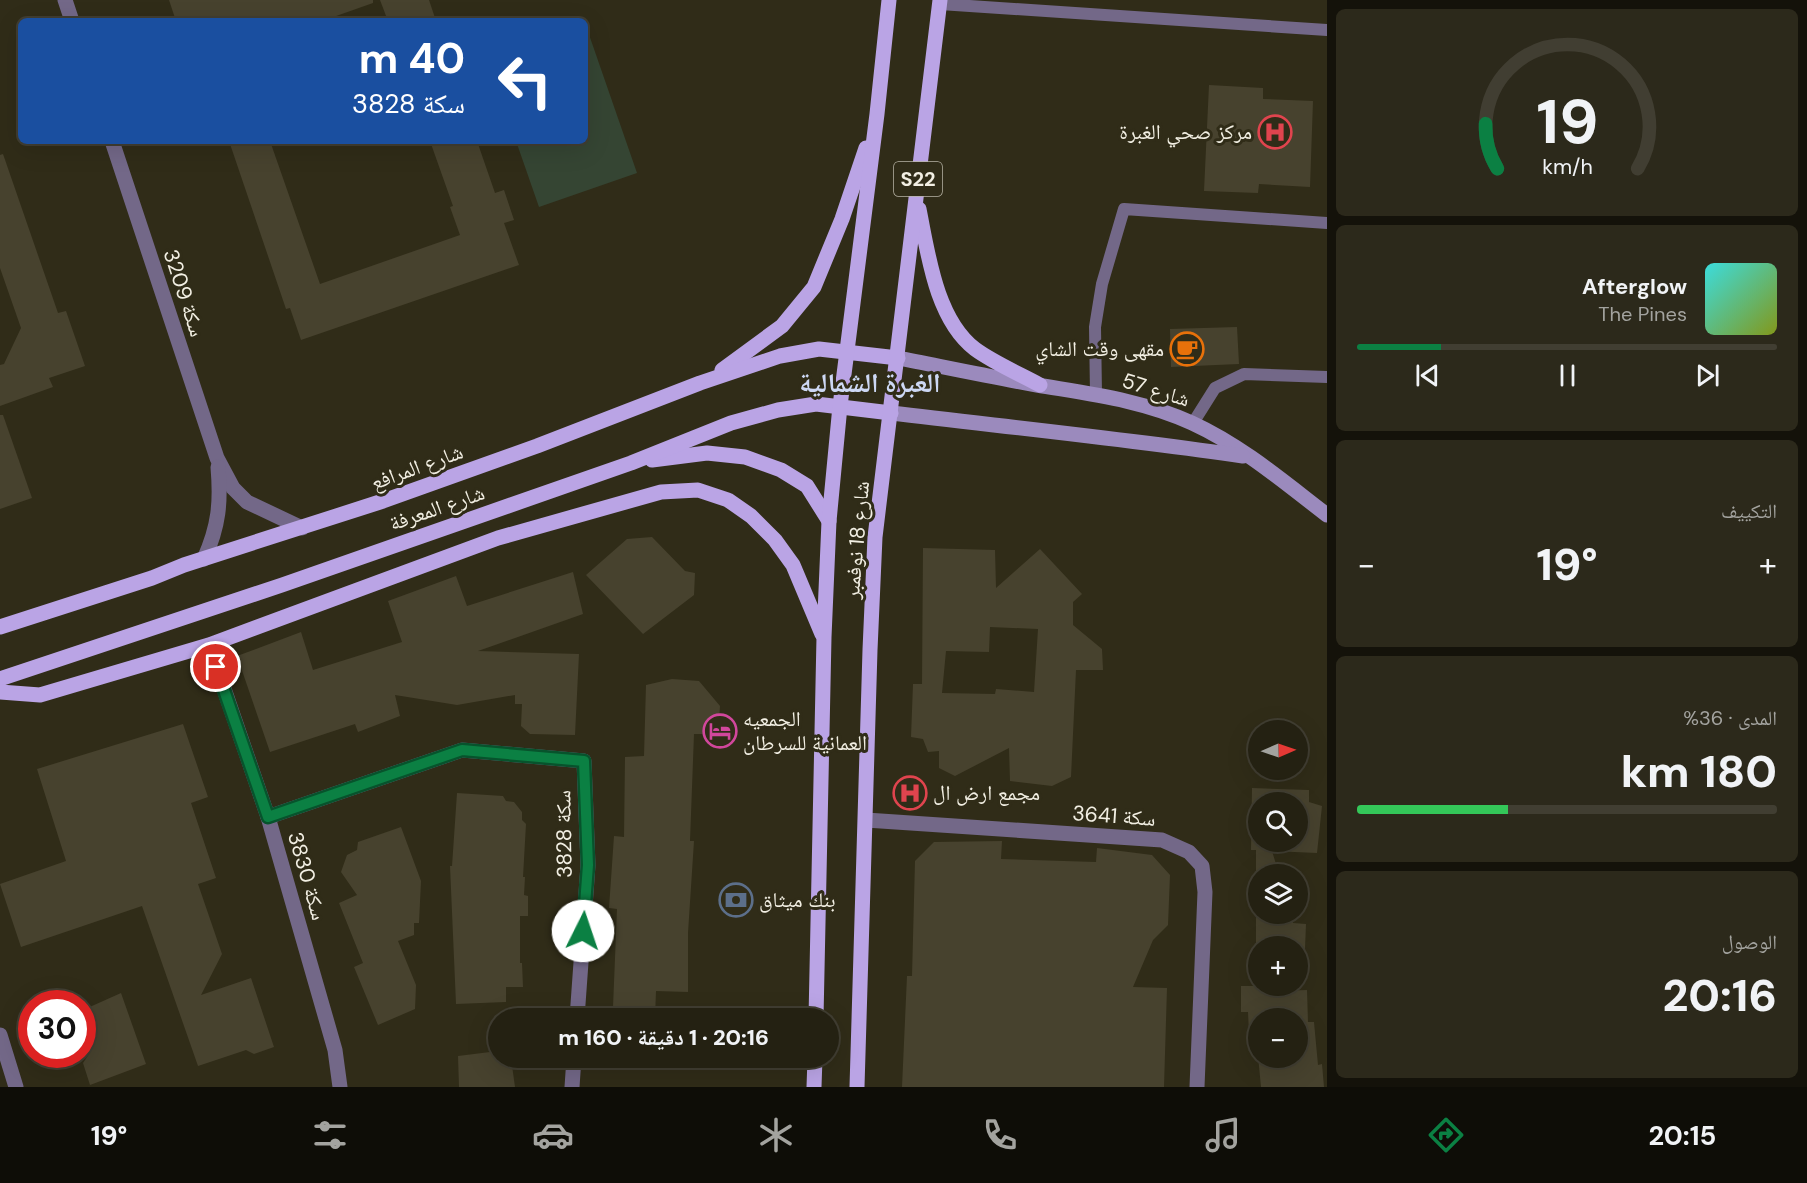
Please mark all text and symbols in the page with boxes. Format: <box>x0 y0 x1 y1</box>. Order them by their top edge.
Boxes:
text: 40 m <box>359 31 465 86</box>
icon: left <box>486 42 564 120</box>
text: 19 <box>1536 81 1598 162</box>
text: سكة 3828 <box>352 86 465 121</box>
hospital icon: مركز صحي الغبرة <box>1257 114 1293 150</box>
place label: مركز صحي الغبرة <box>1119 118 1252 148</box>
text: km/h <box>1542 154 1592 182</box>
road number: S22 <box>894 162 942 196</box>
street label: سكة 3209 <box>157 246 211 340</box>
text: Afterglow <box>1582 272 1687 301</box>
text: The Pines <box>1598 301 1687 327</box>
cafe icon: مقهى وقت الشاي <box>1169 331 1205 367</box>
place label: مقهى وقت الشاي <box>1035 335 1164 365</box>
icon: previous <box>1411 359 1444 392</box>
icon: pause <box>1551 359 1584 392</box>
icon: next <box>1691 359 1724 392</box>
district label: الغبرة الشمالية <box>799 365 941 400</box>
street label: شارع 57 <box>1119 366 1193 414</box>
street label: شارع المرافع <box>367 437 467 497</box>
street label: شارع المعرفة <box>386 479 488 537</box>
street label: شارع 18 نوفمبر <box>838 480 876 601</box>
text: التكييف <box>1721 498 1777 524</box>
text: 19° <box>1536 535 1598 594</box>
text: − <box>1357 543 1375 586</box>
text: + <box>1759 543 1777 586</box>
pin <box>190 641 241 692</box>
icon: arrive <box>199 650 232 683</box>
place label: الجمعيه العمانية للسرطان <box>743 705 867 757</box>
text: المدى · 36% <box>1683 705 1777 731</box>
hotel icon: الجمعيه العمانية للسرطان <box>702 713 738 749</box>
north arrow <box>1248 720 1308 780</box>
map controls <box>1248 720 1308 1068</box>
text: 180 km <box>1621 742 1777 801</box>
hospital icon: مجمع ارض ال <box>892 775 928 811</box>
place label: مجمع ارض ال <box>933 779 1040 807</box>
street label: سكة 3828 <box>549 790 579 878</box>
button: search <box>1248 792 1308 852</box>
street label: سكة 3641 <box>1071 799 1157 833</box>
street label: سكة 3830 <box>281 829 333 923</box>
button: layers <box>1248 864 1308 924</box>
bank icon: بنك ميثاق <box>718 882 754 918</box>
place label: بنك ميثاق <box>759 886 836 914</box>
position arrow <box>551 899 615 963</box>
text: الوصول <box>1722 929 1777 955</box>
button: + <box>1248 936 1308 996</box>
text: 20:16 <box>1663 966 1777 1025</box>
speed limit sign: 30 <box>18 990 96 1068</box>
button: − <box>1248 1008 1308 1068</box>
text: 20:16 · 1 دقيقة · 160 m <box>558 1023 769 1052</box>
icon: filters <box>309 1114 351 1156</box>
icon: car <box>532 1114 574 1156</box>
icon: climate <box>755 1114 797 1156</box>
icon: phone <box>979 1114 1021 1156</box>
icon: music <box>1202 1114 1244 1156</box>
icon: directions <box>1425 1114 1467 1156</box>
text: 19° <box>91 1118 127 1153</box>
text: 20:15 <box>1648 1118 1716 1153</box>

